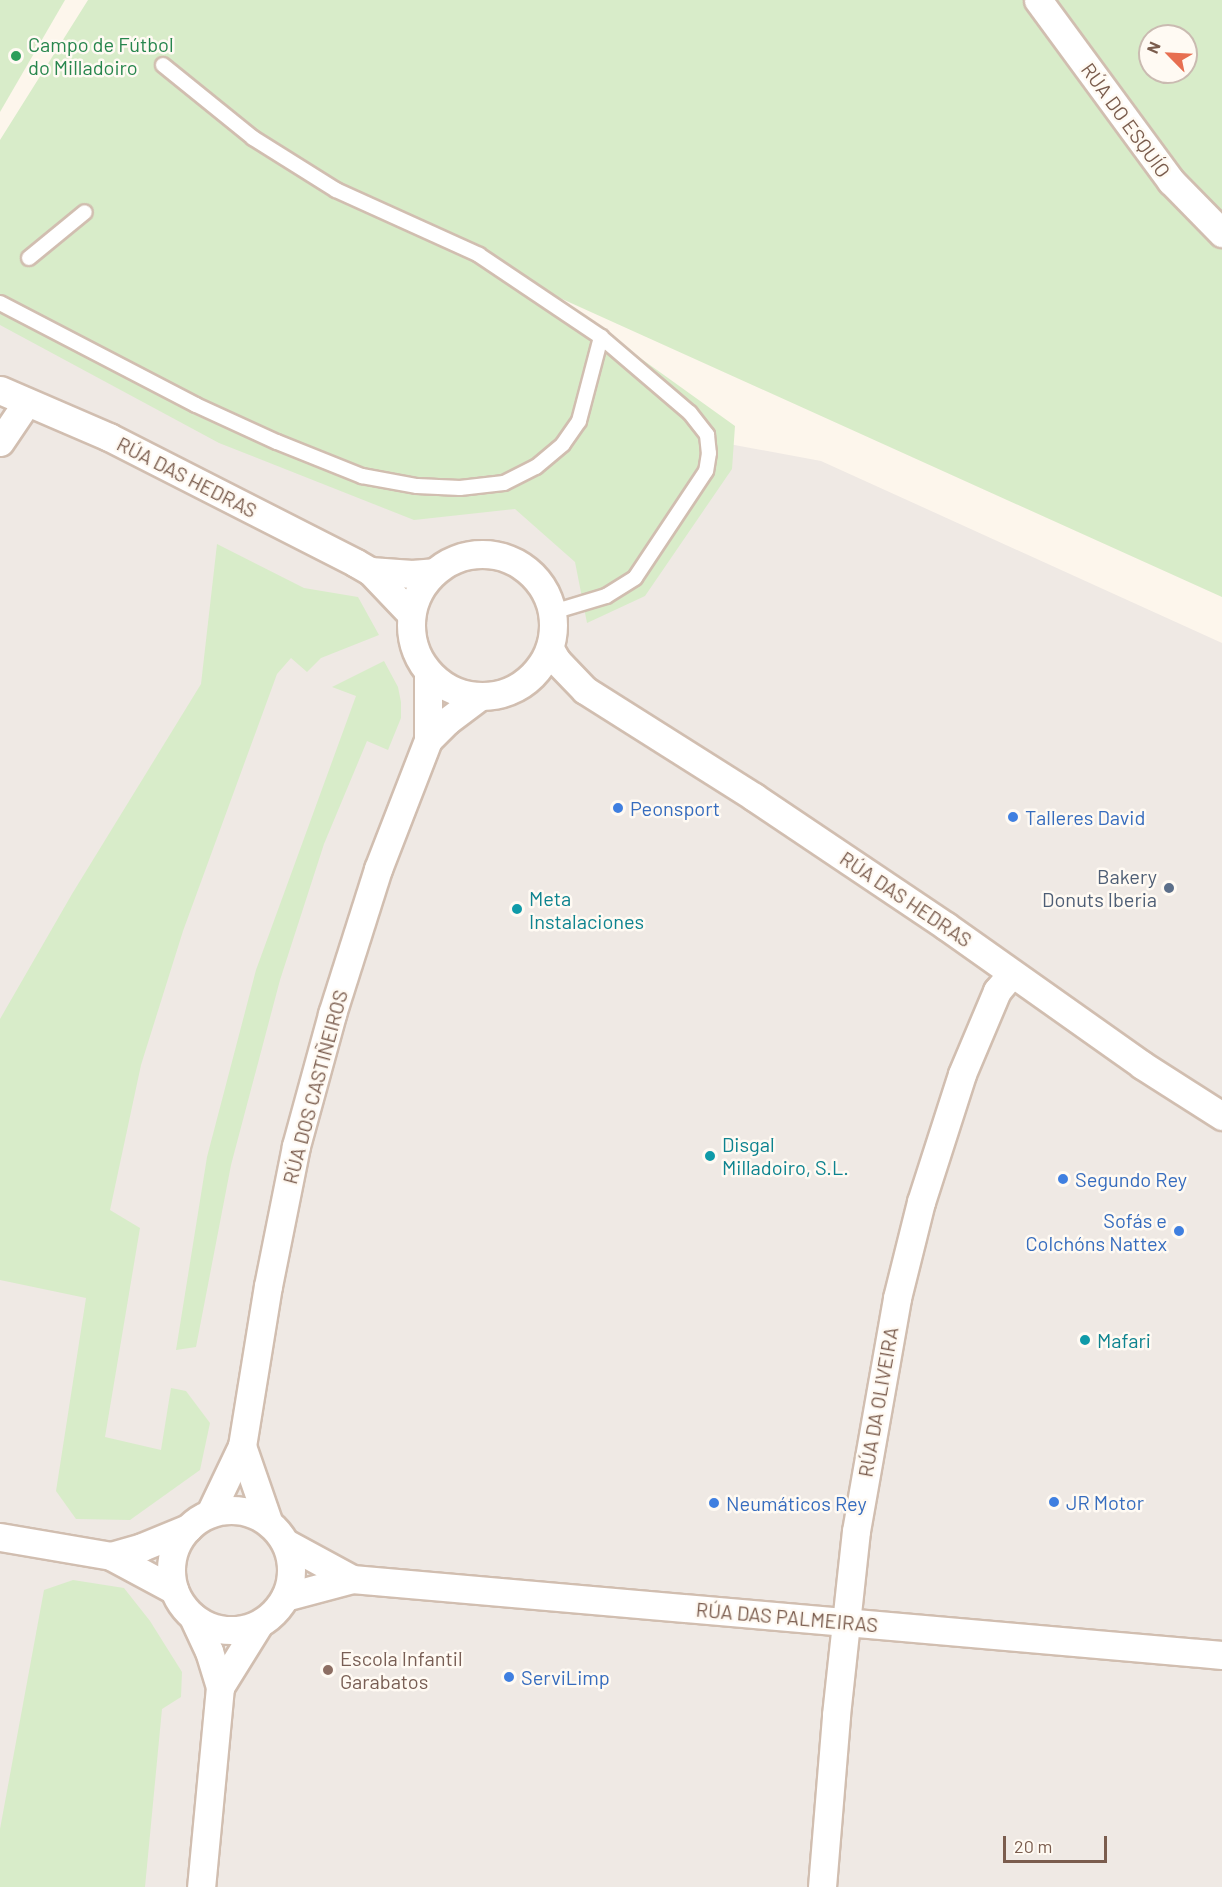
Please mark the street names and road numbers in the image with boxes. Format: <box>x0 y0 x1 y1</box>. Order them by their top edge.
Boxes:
street label: RÚA DO ESQUÍO <box>1076 58 1176 182</box>
street label: RÚA DAS HEDRAS <box>113 431 261 523</box>
street label: RÚA DAS HEDRAS <box>836 846 976 952</box>
street label: RÚA DOS CASTIÑEIROS <box>278 987 352 1187</box>
street label: RÚA DA OLIVEIRA <box>853 1325 903 1479</box>
street label: RÚA DAS PALMEIRAS <box>695 1597 879 1637</box>

